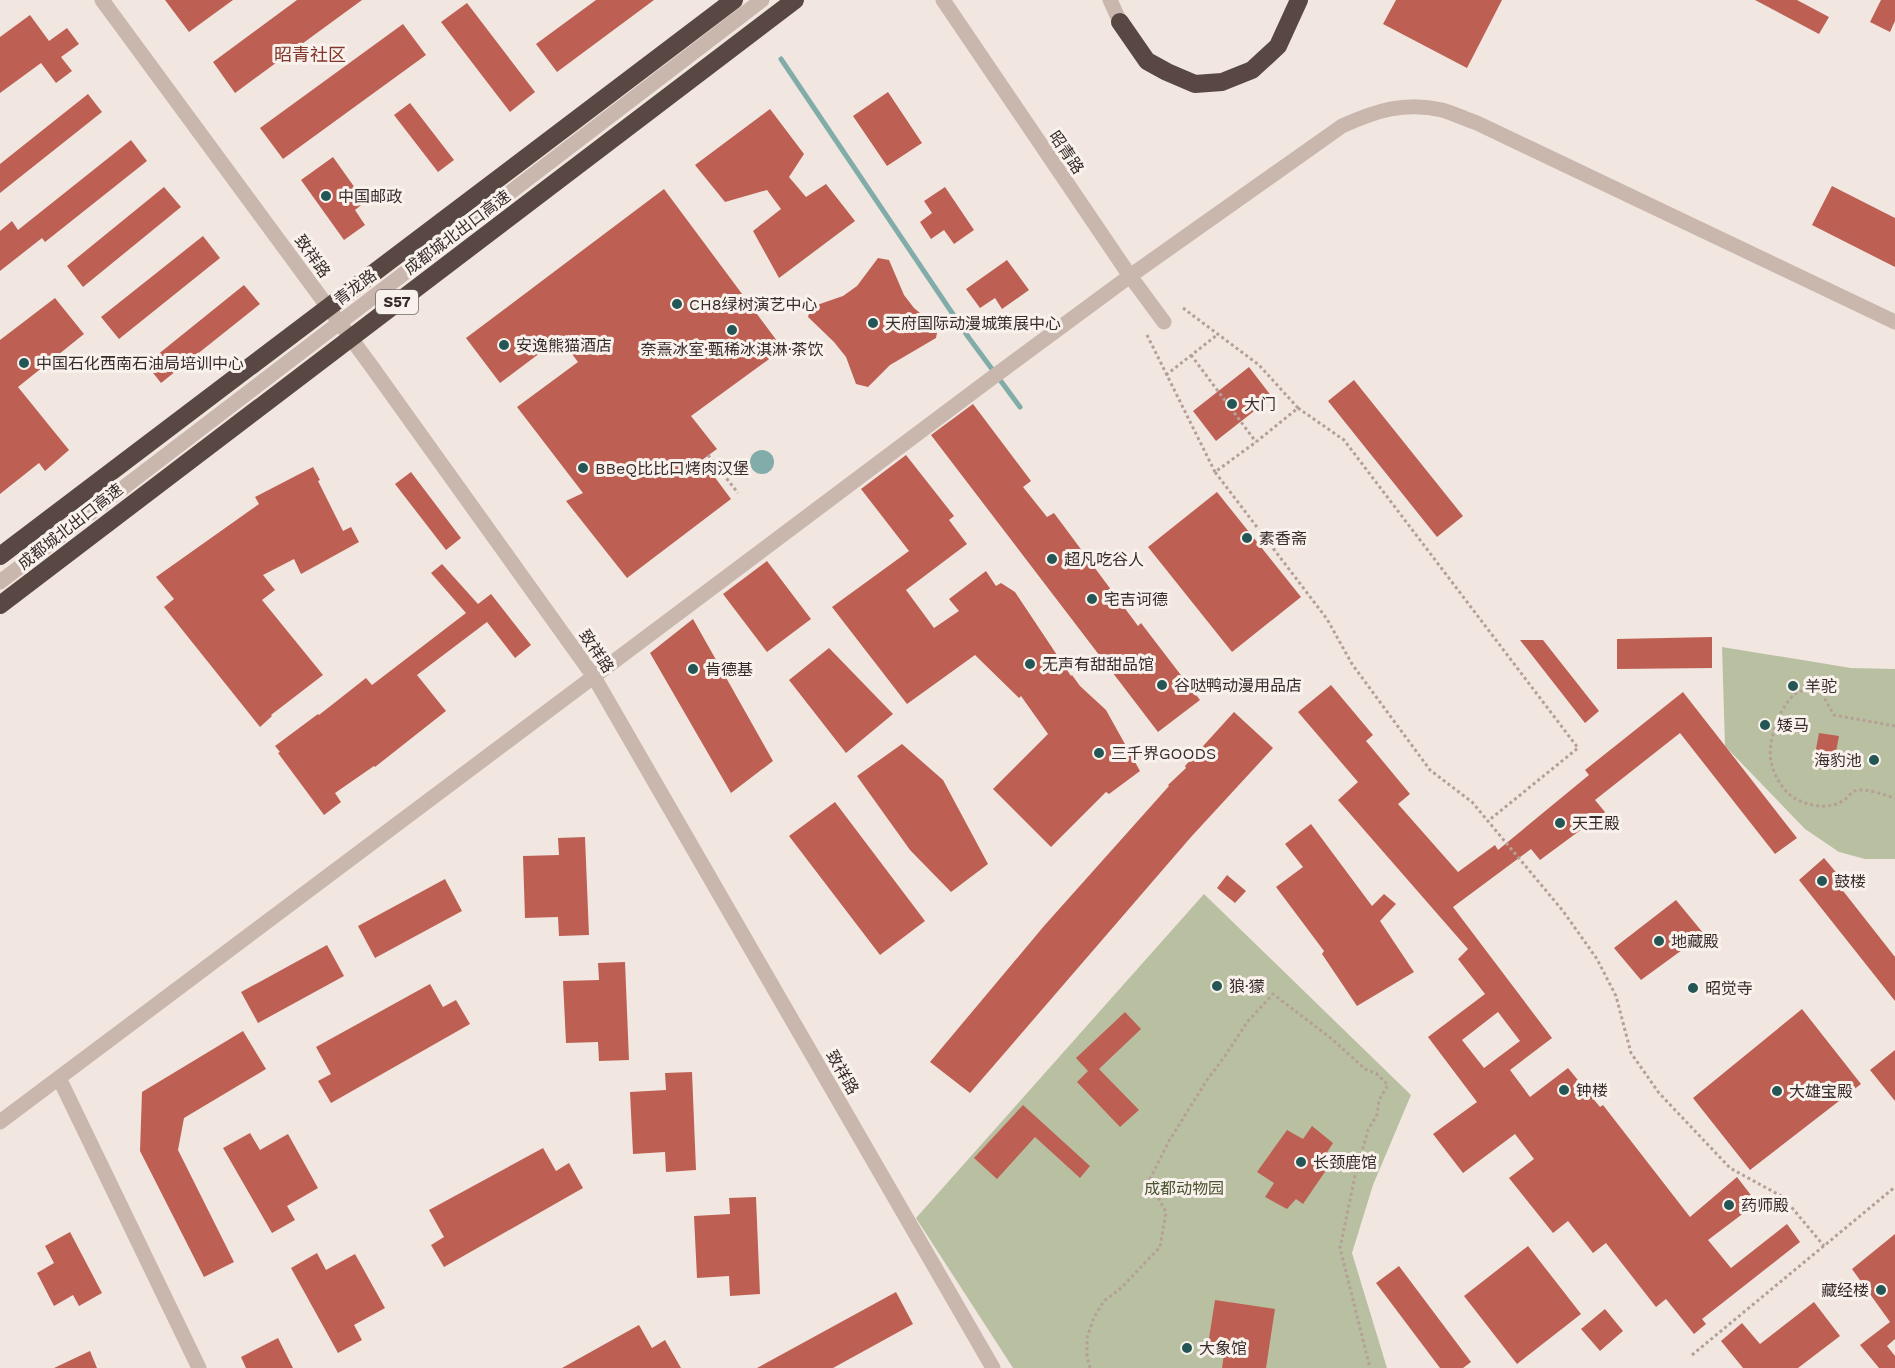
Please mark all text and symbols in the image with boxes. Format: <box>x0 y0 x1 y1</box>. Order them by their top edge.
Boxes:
district label: 昭青社区 <box>274 44 346 65</box>
street label: 昭青路 <box>1045 127 1088 177</box>
street label: 成都城北出口高速 <box>400 186 514 279</box>
place label: 中国邮政 <box>338 187 402 206</box>
marker: 中国邮政 <box>319 189 333 203</box>
street label: 致祥路 <box>291 231 334 281</box>
street label: 青龙路 <box>330 265 380 309</box>
road number: S57 <box>376 290 418 314</box>
place label: CH8绿树演艺中心 <box>689 295 818 314</box>
marker: CH8绿树演艺中心 <box>670 297 684 311</box>
place label: 天府国际动漫城策展中心 <box>885 314 1061 333</box>
marker: 天府国际动漫城策展中心 <box>866 316 880 330</box>
marker: 奈熹冰室·甄稀冰淇淋·茶饮 <box>725 323 739 337</box>
place label: 安逸熊猫酒店 <box>516 336 612 355</box>
marker: 安逸熊猫酒店 <box>497 338 511 352</box>
place label: 奈熹冰室·甄稀冰淇淋·茶饮 <box>640 340 824 359</box>
place label: 中国石化西南石油局培训中心 <box>36 354 244 373</box>
marker: 中国石化西南石油局培训中心 <box>17 356 31 370</box>
place label: 大门 <box>1244 395 1276 414</box>
marker: 大门 <box>1225 397 1239 411</box>
place label: BBeQ比比口烤肉汉堡 <box>595 459 749 478</box>
marker: BBeQ比比口烤肉汉堡 <box>576 461 590 475</box>
street label: 成都城北出口高速 <box>14 480 127 573</box>
place label: 素香斋 <box>1259 529 1307 548</box>
marker: 素香斋 <box>1240 531 1254 545</box>
place label: 超凡吃谷人 <box>1064 550 1144 569</box>
marker: 超凡吃谷人 <box>1045 552 1059 566</box>
place label: 宅吉诃德 <box>1104 590 1168 609</box>
marker: 宅吉诃德 <box>1085 592 1099 606</box>
street label: 致祥路 <box>575 626 618 676</box>
place label: 无声有甜甜品馆 <box>1042 655 1154 674</box>
marker: 无声有甜甜品馆 <box>1023 657 1037 671</box>
place label: 肯德基 <box>705 660 753 679</box>
marker: 肯德基 <box>686 662 700 676</box>
place label: 谷哒鸭动漫用品店 <box>1174 676 1302 695</box>
place label: 羊驼 <box>1805 677 1837 696</box>
marker: 谷哒鸭动漫用品店 <box>1155 678 1169 692</box>
marker: 羊驼 <box>1786 679 1800 693</box>
place label: 矮马 <box>1777 716 1809 735</box>
marker: 矮马 <box>1758 718 1772 732</box>
place label: 三千界GOODS <box>1111 744 1216 763</box>
marker: 三千界GOODS <box>1092 746 1106 760</box>
place label: 海豹池 <box>1814 751 1862 770</box>
marker: 海豹池 <box>1867 753 1881 767</box>
place label: 天王殿 <box>1572 814 1620 833</box>
marker: 天王殿 <box>1553 816 1567 830</box>
place label: 鼓楼 <box>1834 872 1866 891</box>
marker: 鼓楼 <box>1815 874 1829 888</box>
place label: 地藏殿 <box>1671 932 1719 951</box>
marker: 地藏殿 <box>1652 934 1666 948</box>
place label: 狼·獴 <box>1229 977 1265 996</box>
marker: 狼·獴 <box>1210 979 1224 993</box>
place label: 昭觉寺 <box>1705 979 1753 998</box>
marker: 昭觉寺 <box>1686 981 1700 995</box>
street label: 致祥路 <box>822 1047 863 1098</box>
place label: 钟楼 <box>1576 1081 1608 1100</box>
place label: 大雄宝殿 <box>1789 1082 1853 1101</box>
marker: 钟楼 <box>1557 1083 1571 1097</box>
marker: 大雄宝殿 <box>1770 1084 1784 1098</box>
place label: 长颈鹿馆 <box>1313 1153 1377 1172</box>
marker: 长颈鹿馆 <box>1294 1155 1308 1169</box>
park label: 成都动物园 <box>1144 1179 1224 1198</box>
place label: 药师殿 <box>1741 1196 1789 1215</box>
marker: 药师殿 <box>1722 1198 1736 1212</box>
place label: 藏经楼 <box>1821 1281 1869 1300</box>
marker: 藏经楼 <box>1874 1283 1888 1297</box>
place label: 大象馆 <box>1199 1339 1247 1358</box>
marker: 大象馆 <box>1180 1341 1194 1355</box>

